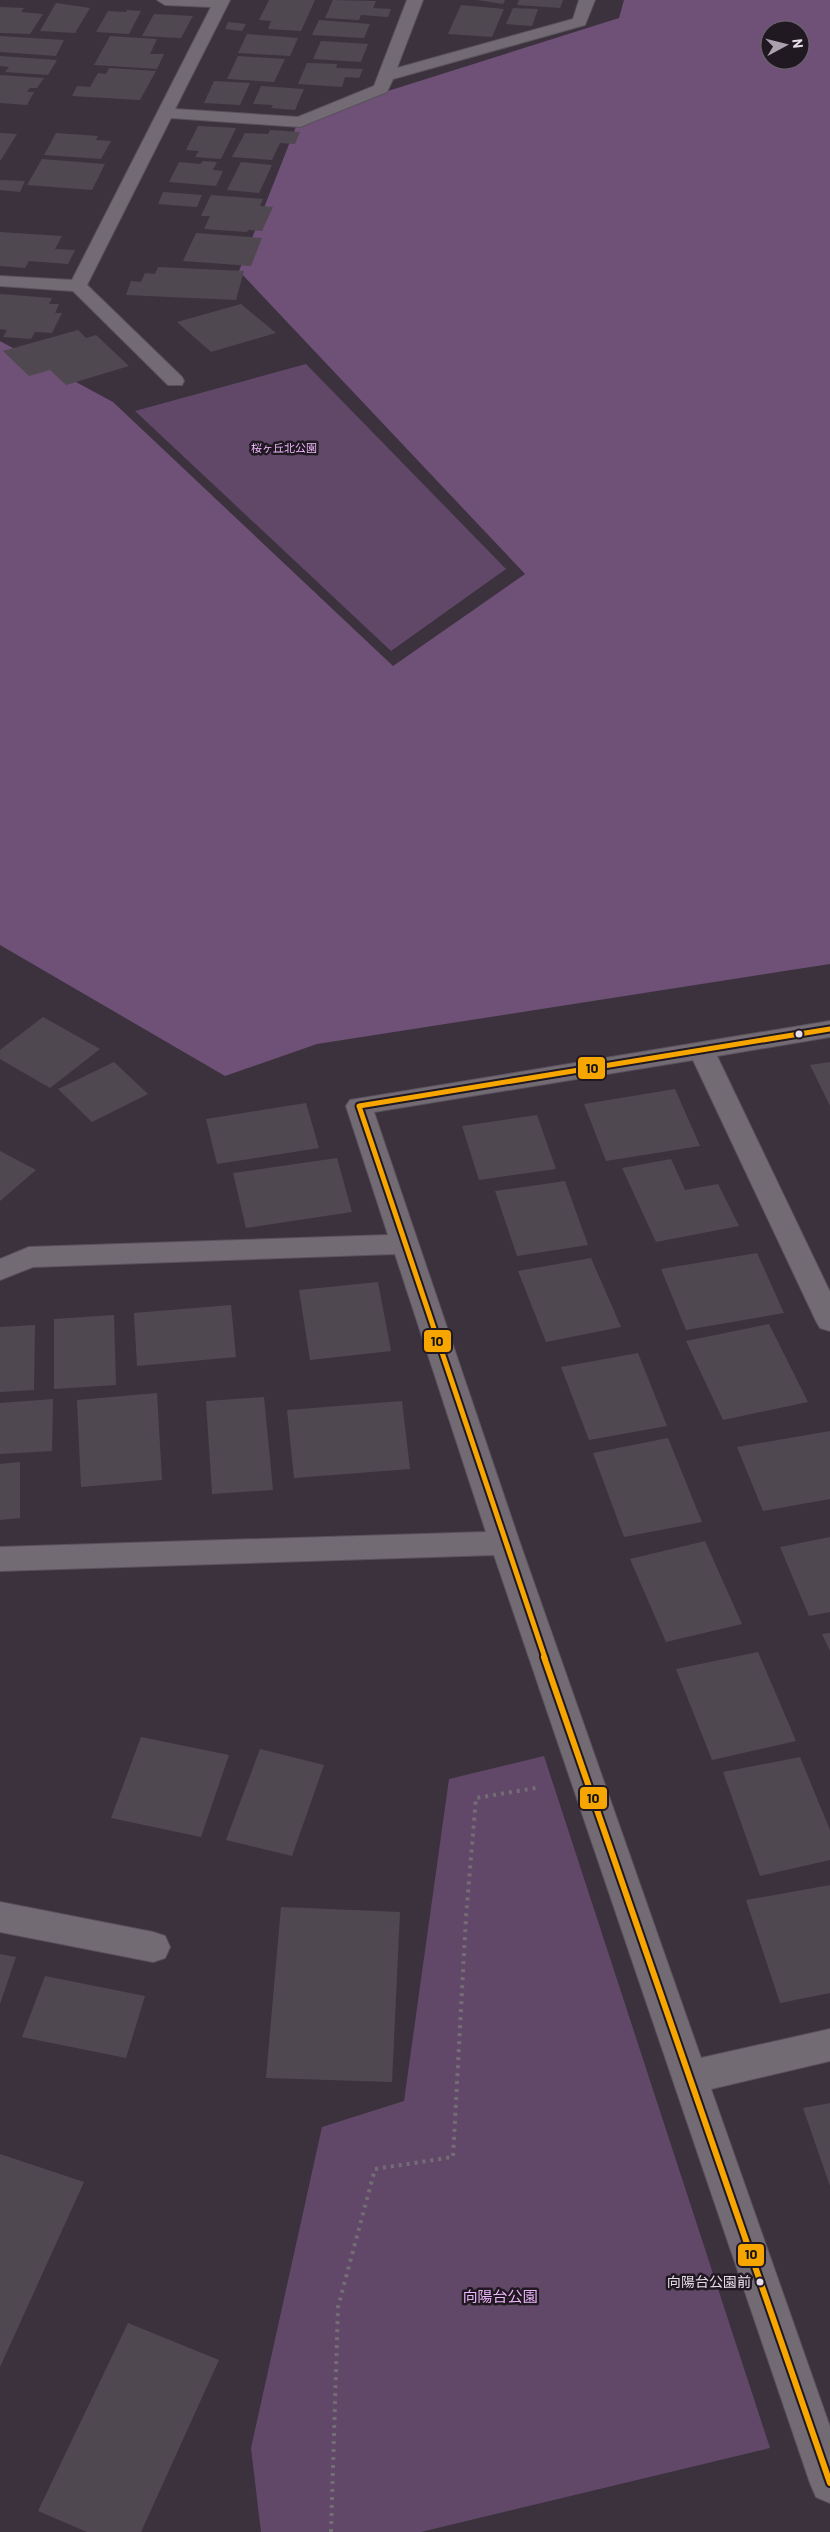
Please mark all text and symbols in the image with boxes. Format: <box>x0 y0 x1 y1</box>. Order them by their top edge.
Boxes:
north arrow <box>760 20 810 70</box>
text: N <box>789 38 807 49</box>
park label: 桜ヶ丘北公園 <box>251 441 317 454</box>
unlabelled marker <box>794 1029 804 1039</box>
line badge: 10 <box>577 1056 606 1080</box>
text: 10 <box>586 1059 598 1076</box>
line badge: 10 <box>423 1329 452 1353</box>
text: 10 <box>431 1332 443 1349</box>
line badge: 10 <box>579 1786 608 1810</box>
text: 10 <box>587 1789 599 1806</box>
line badge: 10 <box>737 2243 765 2267</box>
text: 10 <box>745 2245 757 2262</box>
place label: 向陽台公園前 <box>667 2273 751 2290</box>
marker: 向陽台公園前 <box>755 2277 765 2287</box>
park label: 向陽台公園 <box>462 2287 538 2305</box>

